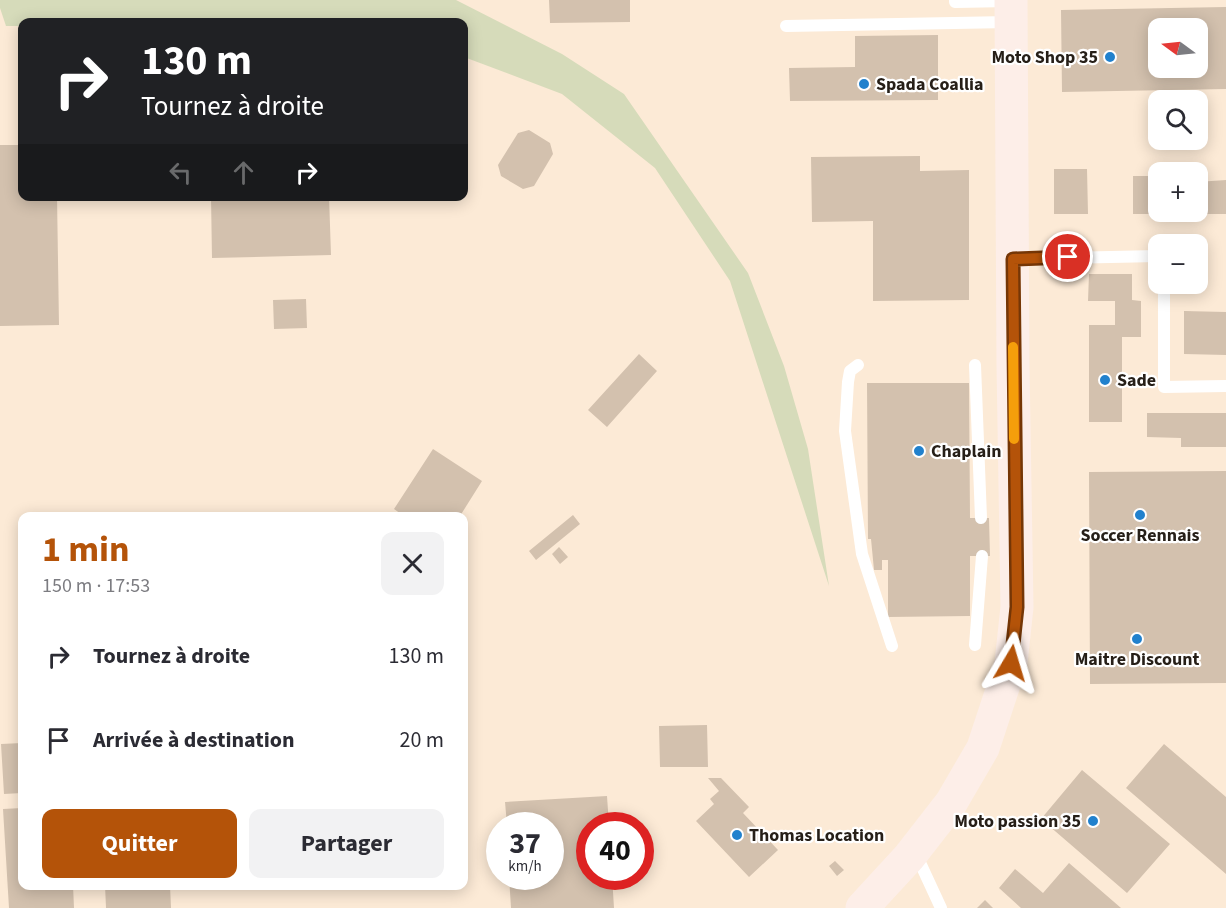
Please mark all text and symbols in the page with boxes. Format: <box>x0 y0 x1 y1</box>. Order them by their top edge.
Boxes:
north arrow <box>1148 18 1208 78</box>
map controls <box>1148 18 1208 294</box>
text: 130 m <box>141 31 252 91</box>
icon: right <box>42 42 120 120</box>
place label: Moto Shop 35 <box>991 45 1098 70</box>
marker: Moto Shop 35 <box>1103 50 1117 64</box>
place label: Spada Coallia <box>876 72 984 97</box>
marker: Spada Coallia <box>857 77 871 91</box>
text: Tournez à droite <box>141 87 324 126</box>
button: search <box>1148 90 1208 150</box>
icon: left <box>164 156 197 189</box>
icon: ahead <box>227 156 260 189</box>
icon: right <box>290 156 323 189</box>
button: + <box>1148 162 1208 222</box>
pin <box>1042 231 1093 282</box>
button: − <box>1148 234 1208 294</box>
icon: arrive <box>1051 240 1084 273</box>
place label: Sade <box>1117 368 1156 393</box>
marker: Sade <box>1098 373 1112 387</box>
place label: Chaplain <box>931 439 1001 464</box>
marker: Chaplain <box>912 444 926 458</box>
marker: Soccer Rennais <box>1133 508 1147 522</box>
place label: Soccer Rennais <box>1080 523 1200 548</box>
text: 1 min <box>42 524 130 575</box>
button: close <box>381 532 444 595</box>
text: 150 m · 17:53 <box>42 572 150 600</box>
position arrow <box>979 631 1043 695</box>
marker: Maitre Discount <box>1130 632 1144 646</box>
icon: right <box>42 640 75 673</box>
text: Tournez à droite <box>93 640 250 672</box>
text: 130 m <box>389 640 444 672</box>
place label: Maitre Discount <box>1075 647 1199 672</box>
icon: arrive <box>42 724 75 757</box>
text: Arrivée à destination <box>93 724 295 756</box>
text: 20 m <box>399 724 444 756</box>
button: Quitter <box>42 809 237 878</box>
button: Partager <box>249 809 444 878</box>
place label: Moto passion 35 <box>954 809 1081 834</box>
speed limit sign: 40 <box>576 812 654 890</box>
marker: Moto passion 35 <box>1086 814 1100 828</box>
text: 37 <box>509 822 541 865</box>
place label: Thomas Location <box>749 823 884 848</box>
marker: Thomas Location <box>730 828 744 842</box>
text: km/h <box>508 856 542 877</box>

